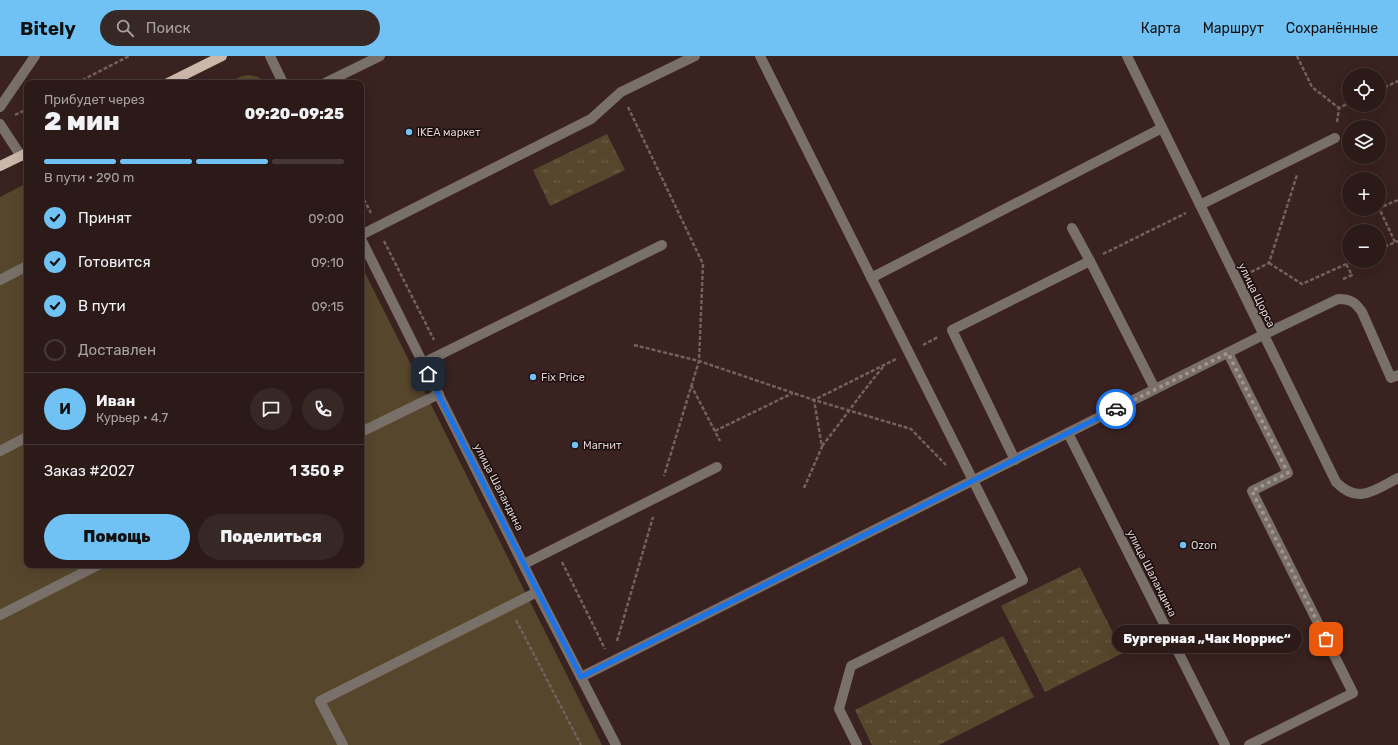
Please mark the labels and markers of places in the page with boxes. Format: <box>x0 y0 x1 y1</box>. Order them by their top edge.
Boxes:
place label: IKEA маркет <box>417 126 481 139</box>
marker: IKEA маркет <box>404 127 414 137</box>
pin <box>411 357 445 391</box>
place label: Fix Price <box>541 371 585 384</box>
marker: Fix Price <box>528 372 538 382</box>
place label: Магнит <box>583 439 622 452</box>
marker: Магнит <box>570 440 580 450</box>
place label: Ozon <box>1191 539 1217 552</box>
marker: Ozon <box>1178 540 1188 550</box>
pin <box>1309 622 1343 656</box>
callout: Бургерная „Чак Норрис“ <box>1112 625 1302 653</box>

